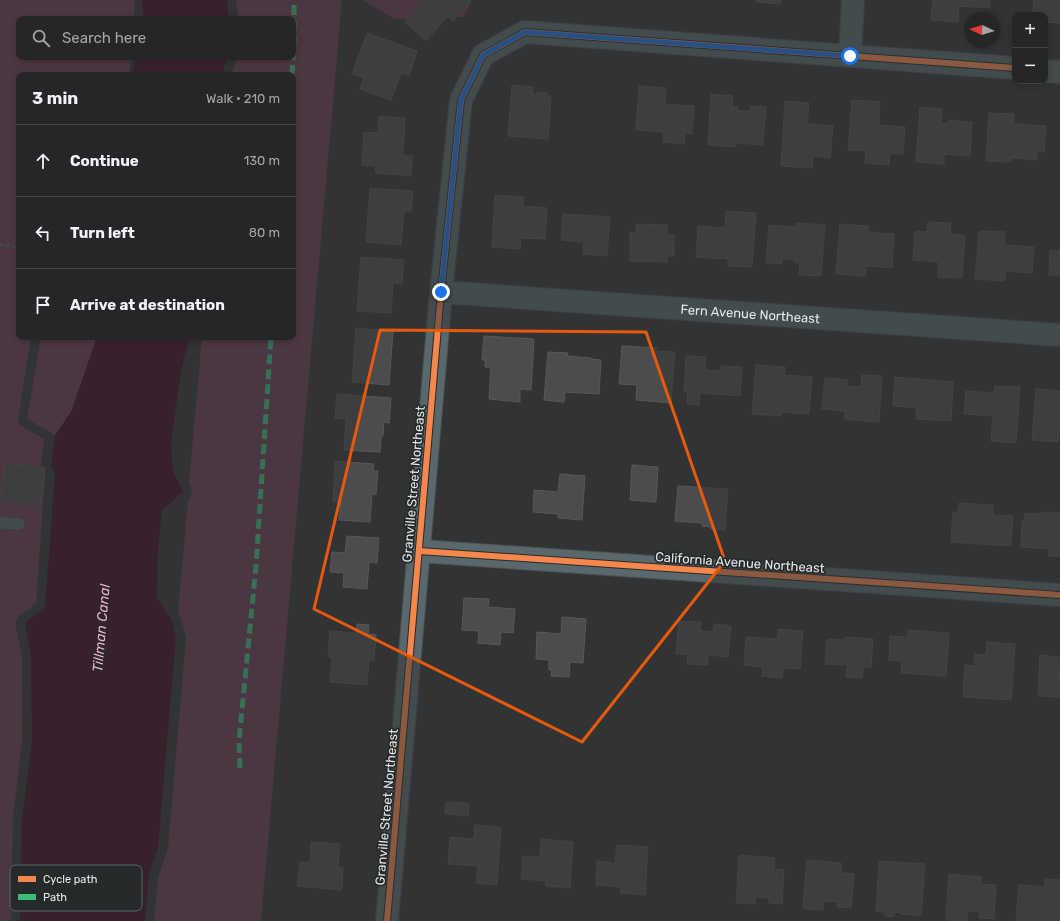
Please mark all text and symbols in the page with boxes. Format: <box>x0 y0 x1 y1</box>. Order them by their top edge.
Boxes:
north arrow <box>964 12 1000 48</box>
map controls <box>1012 12 1048 84</box>
button: + <box>1012 12 1048 48</box>
search box <box>16 16 296 60</box>
icon: search <box>30 27 52 49</box>
text: Search here <box>62 29 146 47</box>
route start <box>841 47 859 65</box>
button: − <box>1012 48 1048 84</box>
text: 3 min <box>32 88 78 108</box>
text: Walk · 210 m <box>206 91 280 106</box>
icon: ahead <box>32 150 54 172</box>
text: Continue <box>70 152 139 170</box>
text: 130 m <box>244 153 280 168</box>
icon: left <box>32 222 54 244</box>
text: Turn left <box>70 224 135 242</box>
text: 80 m <box>249 225 280 240</box>
route end <box>432 283 450 301</box>
icon: arrive <box>32 294 54 316</box>
text: Arrive at destination <box>70 296 225 314</box>
street label: Fern Avenue Northeast <box>680 302 820 326</box>
street label: Granville Street Northeast <box>399 405 428 563</box>
street label: California Avenue Northeast <box>655 549 825 576</box>
water label: Tillman Canal <box>89 583 114 673</box>
street label: Granville Street Northeast <box>372 728 401 886</box>
legend <box>10 865 142 911</box>
text: Cycle path <box>43 873 97 886</box>
text: Path <box>43 891 67 904</box>

